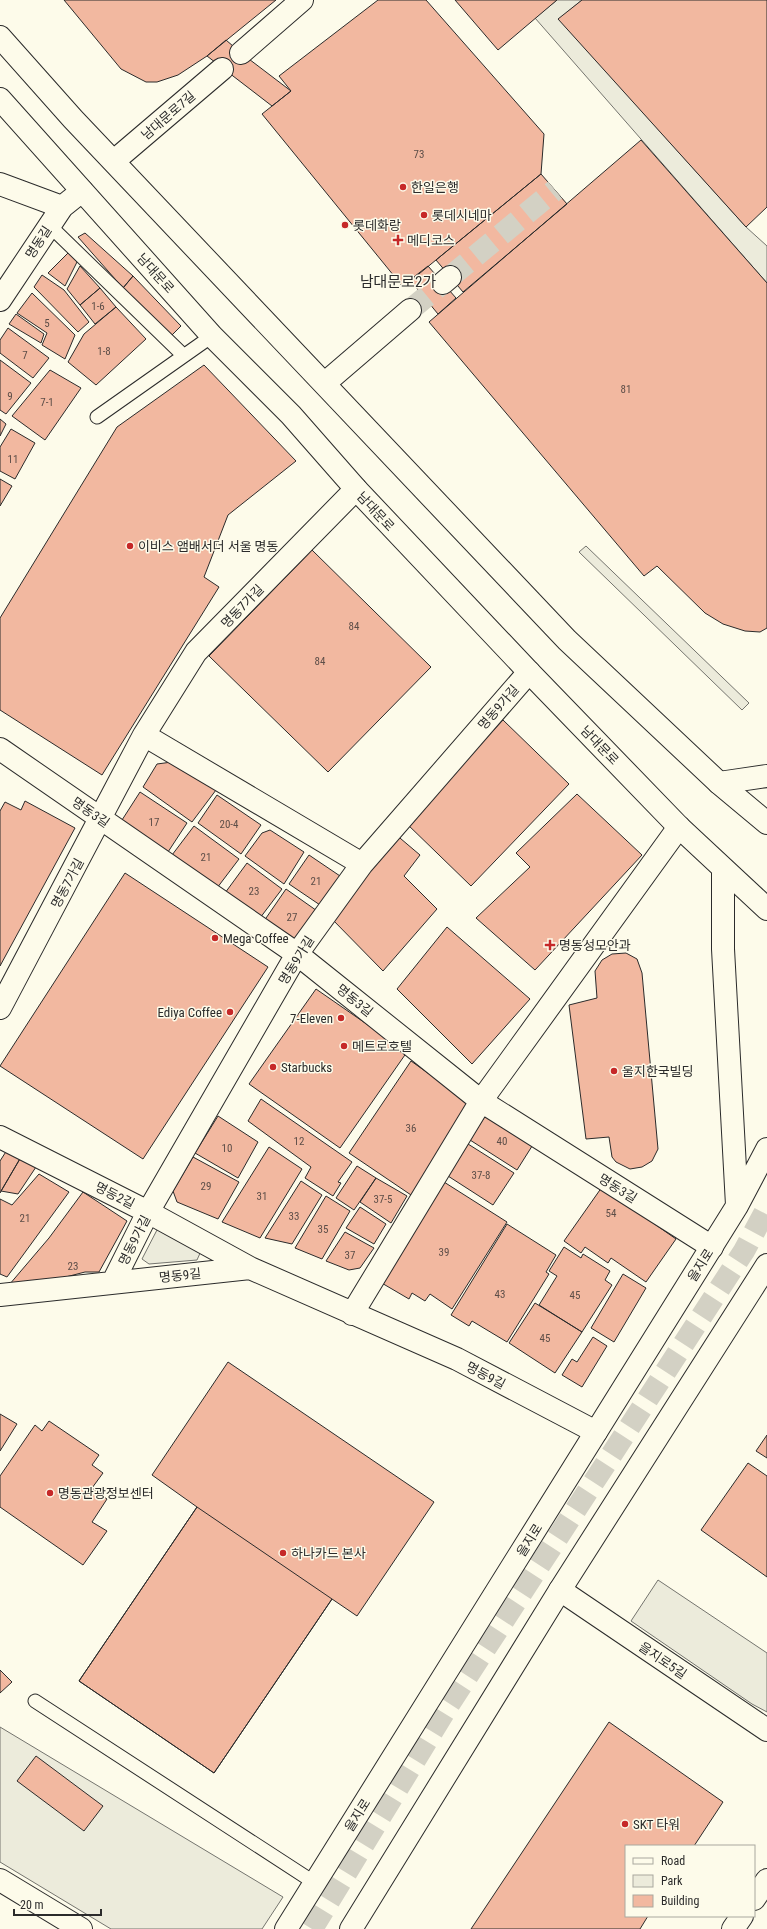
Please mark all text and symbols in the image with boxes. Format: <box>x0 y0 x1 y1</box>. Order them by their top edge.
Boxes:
street label: 남대문로7길 <box>138 88 198 143</box>
house number: 73 <box>414 148 424 161</box>
place label: 한일은행 <box>411 180 459 195</box>
marker: 한일은행 <box>398 182 408 192</box>
place label: 롯데시네마 <box>432 208 492 223</box>
marker: 롯데시네마 <box>419 210 429 220</box>
place label: 롯데화랑 <box>353 218 401 233</box>
marker: 롯데화랑 <box>340 220 350 230</box>
street label: 명동길 <box>22 223 54 261</box>
place label: 메디코스 <box>407 233 455 248</box>
marker: 메디코스 <box>392 234 404 246</box>
street label: 남대문로 <box>134 251 177 296</box>
district label: 남대문로2가 <box>360 273 436 291</box>
house number: 1-6 <box>91 300 105 313</box>
house number: 5 <box>44 317 50 330</box>
house number: 1-8 <box>97 345 111 358</box>
house number: 7 <box>22 349 28 362</box>
house number: 81 <box>621 383 631 396</box>
house number: 9 <box>7 390 13 403</box>
house number: 7-1 <box>40 396 54 409</box>
house number: 11 <box>8 453 18 466</box>
street label: 남대문로 <box>354 489 397 534</box>
place label: 이비스 앰배서더 서울 명동 <box>138 539 279 554</box>
marker: 이비스 앰배서더 서울 명동 <box>125 541 135 551</box>
street label: 명동7가길 <box>218 582 267 631</box>
house number: 84 <box>349 620 360 633</box>
house number: 84 <box>315 655 326 668</box>
street label: 명동9가길 <box>475 682 522 733</box>
street label: 남대문로 <box>578 723 622 768</box>
street label: 명동3길 <box>69 794 112 831</box>
house number: 17 <box>149 816 159 829</box>
house number: 20-4 <box>219 818 239 831</box>
house number: 21 <box>201 851 211 864</box>
street label: 명동7가길 <box>48 856 87 911</box>
house number: 21 <box>311 875 321 888</box>
house number: 23 <box>249 885 259 898</box>
house number: 27 <box>287 911 297 924</box>
place label: Mega Coffee <box>223 931 289 946</box>
marker: Mega Coffee <box>210 933 220 943</box>
street label: 명동9가길 <box>276 933 317 987</box>
place label: 명동성모안과 <box>559 938 631 953</box>
marker: 명동성모안과 <box>544 939 556 951</box>
street label: 명동3길 <box>334 981 376 1020</box>
place label: Ediya Coffee <box>158 1005 222 1020</box>
marker: Ediya Coffee <box>225 1007 235 1017</box>
place label: 7-Eleven <box>290 1011 333 1026</box>
marker: 7-Eleven <box>336 1013 346 1023</box>
place label: 메트로호텔 <box>352 1039 412 1054</box>
marker: 메트로호텔 <box>339 1041 349 1051</box>
place label: Starbucks <box>281 1060 332 1075</box>
marker: Starbucks <box>268 1062 278 1072</box>
place label: 울지한국빌딩 <box>622 1064 694 1079</box>
marker: 울지한국빌딩 <box>609 1066 619 1076</box>
house number: 36 <box>406 1122 416 1135</box>
house number: 12 <box>294 1135 304 1148</box>
house number: 40 <box>497 1135 507 1148</box>
house number: 10 <box>222 1142 232 1155</box>
house number: 37-8 <box>471 1169 491 1182</box>
street label: 명동3길 <box>596 1171 640 1206</box>
street label: 명동2길 <box>93 1179 137 1212</box>
house number: 29 <box>201 1180 211 1193</box>
house number: 31 <box>257 1190 267 1203</box>
house number: 37-5 <box>373 1193 393 1206</box>
house number: 54 <box>606 1207 617 1220</box>
house number: 33 <box>289 1210 299 1223</box>
house number: 21 <box>20 1212 30 1225</box>
street label: 명동9가길 <box>115 1213 153 1268</box>
house number: 35 <box>318 1223 328 1236</box>
house number: 39 <box>439 1246 449 1259</box>
street label: 을지로 <box>685 1246 716 1284</box>
house number: 37 <box>345 1249 355 1262</box>
house number: 23 <box>68 1260 78 1273</box>
street label: 명동9길 <box>158 1266 202 1285</box>
house number: 43 <box>495 1288 505 1301</box>
house number: 45 <box>570 1289 580 1302</box>
house number: 45 <box>540 1332 550 1345</box>
street label: 명동9길 <box>464 1359 508 1392</box>
place label: 명동관광정보센터 <box>58 1486 154 1501</box>
marker: 명동관광정보센터 <box>45 1488 55 1498</box>
street label: 을지로 <box>514 1521 545 1559</box>
place label: 하나카드 본사 <box>291 1546 366 1561</box>
marker: 하나카드 본사 <box>278 1548 288 1558</box>
street label: 을지로5길 <box>636 1639 689 1682</box>
street label: 을지로 <box>342 1796 373 1834</box>
place label: SKT 타워 <box>633 1817 680 1832</box>
marker: SKT 타워 <box>620 1819 630 1829</box>
legend <box>625 1845 755 1917</box>
text: Road <box>661 1854 685 1868</box>
text: Park <box>661 1874 683 1888</box>
scale bar <box>14 1891 101 1917</box>
text: Building <box>661 1894 699 1908</box>
text: 20 m <box>20 1898 44 1912</box>

